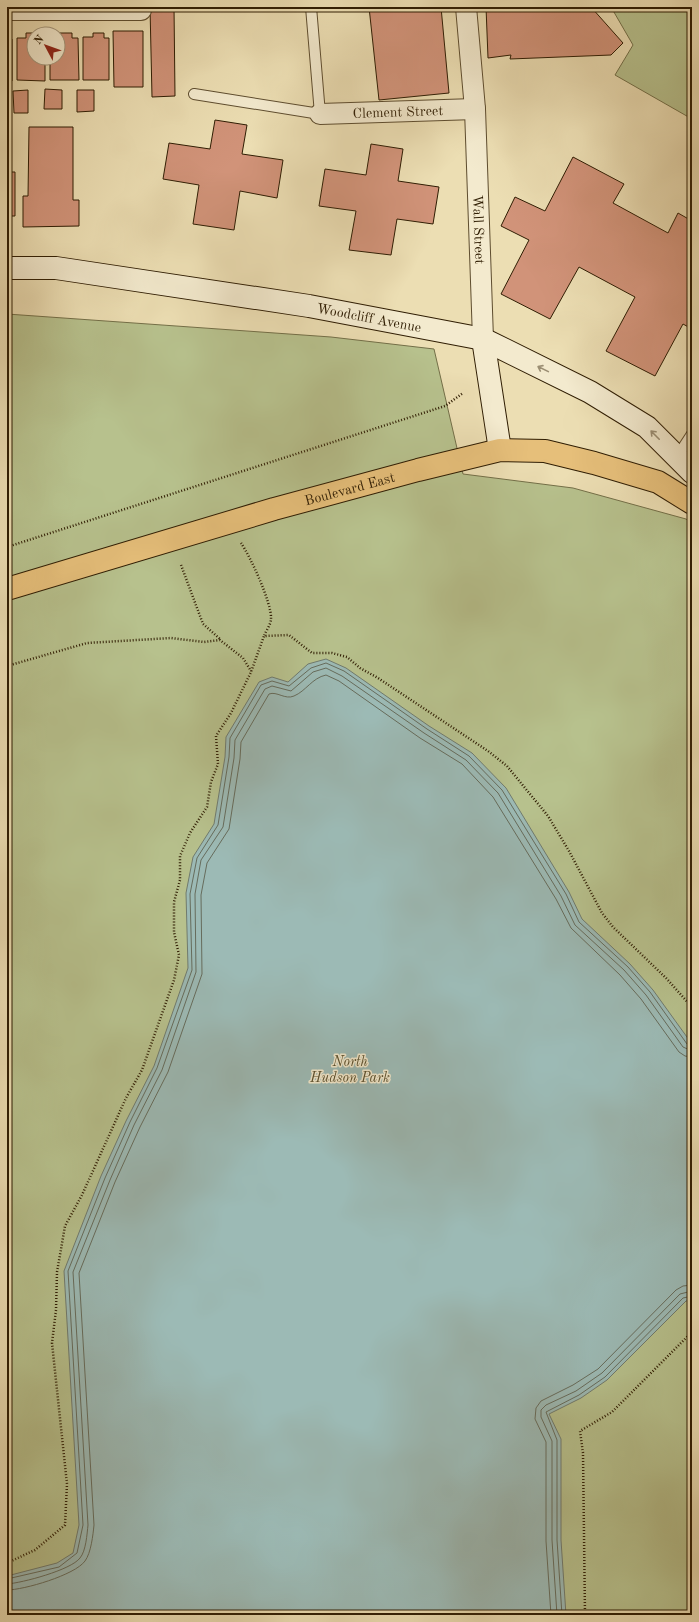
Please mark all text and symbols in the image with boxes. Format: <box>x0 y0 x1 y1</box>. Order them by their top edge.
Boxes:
north arrow <box>26 26 66 66</box>
text: N <box>33 33 47 47</box>
street label: Clement Street <box>352 104 444 121</box>
street label: Wall Street <box>470 195 486 265</box>
street label: Woodcliff Avenue <box>315 302 422 335</box>
one-way arrow <box>538 365 550 372</box>
one-way arrow <box>650 430 660 440</box>
street label: Boulevard East <box>303 471 397 508</box>
park label: North Hudson Park <box>309 1055 390 1085</box>

